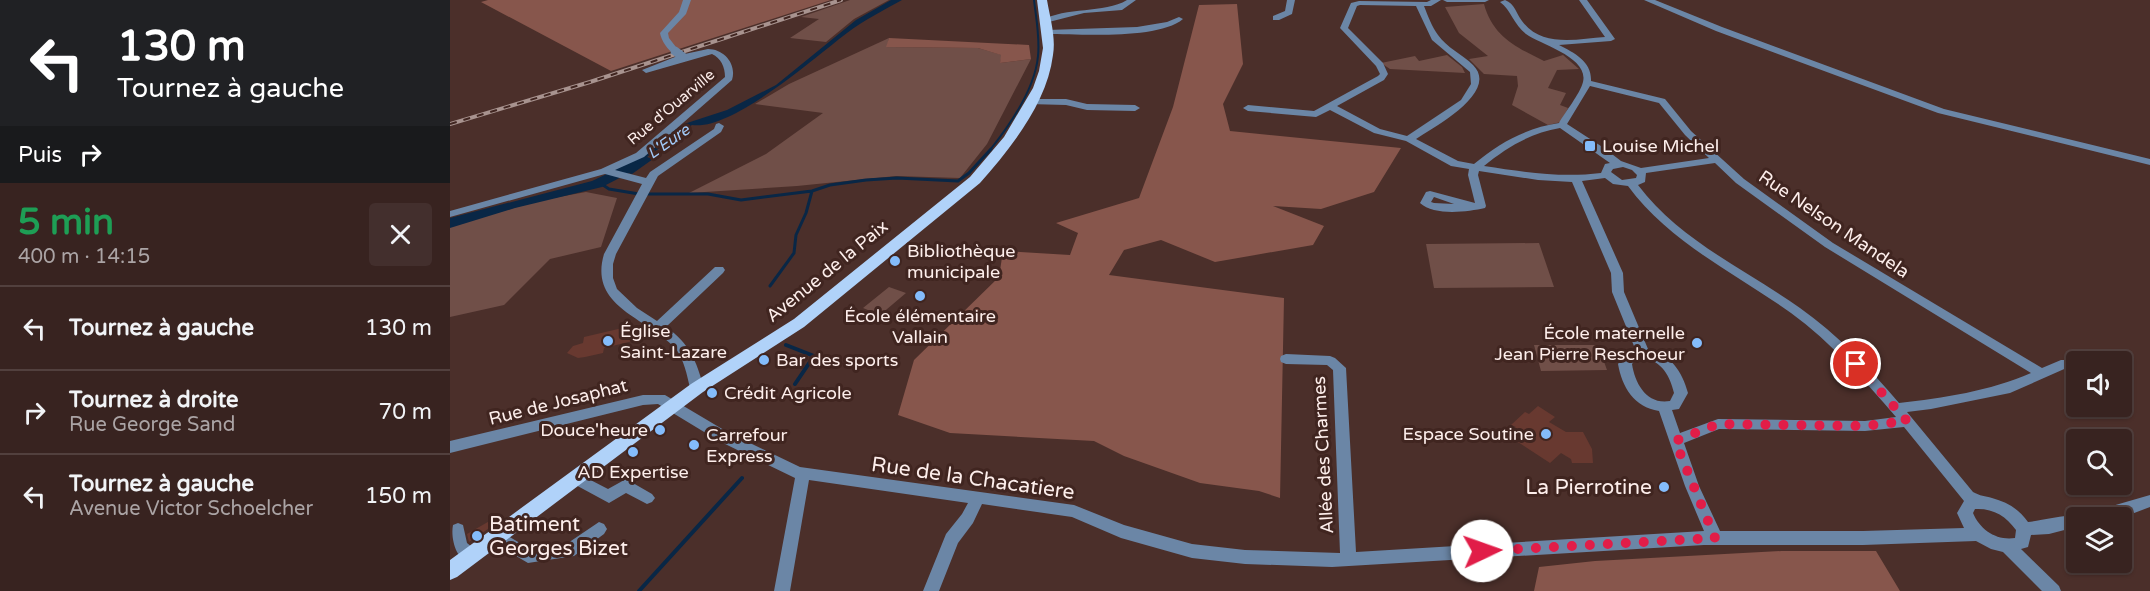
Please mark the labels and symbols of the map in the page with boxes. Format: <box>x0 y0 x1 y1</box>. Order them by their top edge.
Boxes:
street label: Rue d'Ouarville <box>624 65 718 149</box>
water label: L'Eure <box>643 119 695 164</box>
place label: Louise Michel <box>1602 135 1719 157</box>
marker: Louise Michel <box>1583 139 1597 153</box>
street label: Rue Nelson Mandela <box>1754 165 1914 283</box>
street label: Avenue de la Paix <box>762 215 892 327</box>
place label: Bibliothèque municipale <box>907 240 1016 283</box>
marker: Bibliothèque municipale <box>888 254 902 268</box>
marker: École élémentaire Vallain <box>913 289 927 303</box>
place label: École élémentaire Vallain <box>844 305 996 348</box>
place label: Église Saint-Lazare <box>620 320 727 363</box>
place label: École maternelle Jean Pierre Reschoeur <box>1494 322 1685 365</box>
marker: Église Saint-Lazare <box>601 334 615 348</box>
marker: École maternelle Jean Pierre Reschoeur <box>1690 336 1704 350</box>
pin <box>1830 338 1881 389</box>
place label: Bar des sports <box>776 349 898 371</box>
marker: Bar des sports <box>757 353 771 367</box>
street label: Rue de Josaphat <box>486 374 630 430</box>
street label: Allée des Charmes <box>1308 376 1338 534</box>
place label: Crédit Agricole <box>724 382 852 404</box>
marker: Crédit Agricole <box>705 386 719 400</box>
place label: Douce'heure <box>540 419 648 441</box>
marker: Douce'heure <box>653 423 667 437</box>
place label: Espace Soutine <box>1403 423 1534 445</box>
place label: Carrefour Express <box>706 424 788 467</box>
marker: Espace Soutine <box>1539 427 1553 441</box>
marker: Carrefour Express <box>687 438 701 452</box>
marker: AD Expertise <box>626 445 640 459</box>
street label: Rue de la Chacatiere <box>870 452 1076 505</box>
place label: AD Expertise <box>577 461 689 483</box>
place label: La Pierrotine <box>1525 475 1652 500</box>
marker: La Pierrotine <box>1657 480 1671 494</box>
place label: Batiment Georges Bizet <box>489 512 628 561</box>
position arrow <box>1450 519 1514 583</box>
marker: Batiment Georges Bizet <box>470 529 484 543</box>

